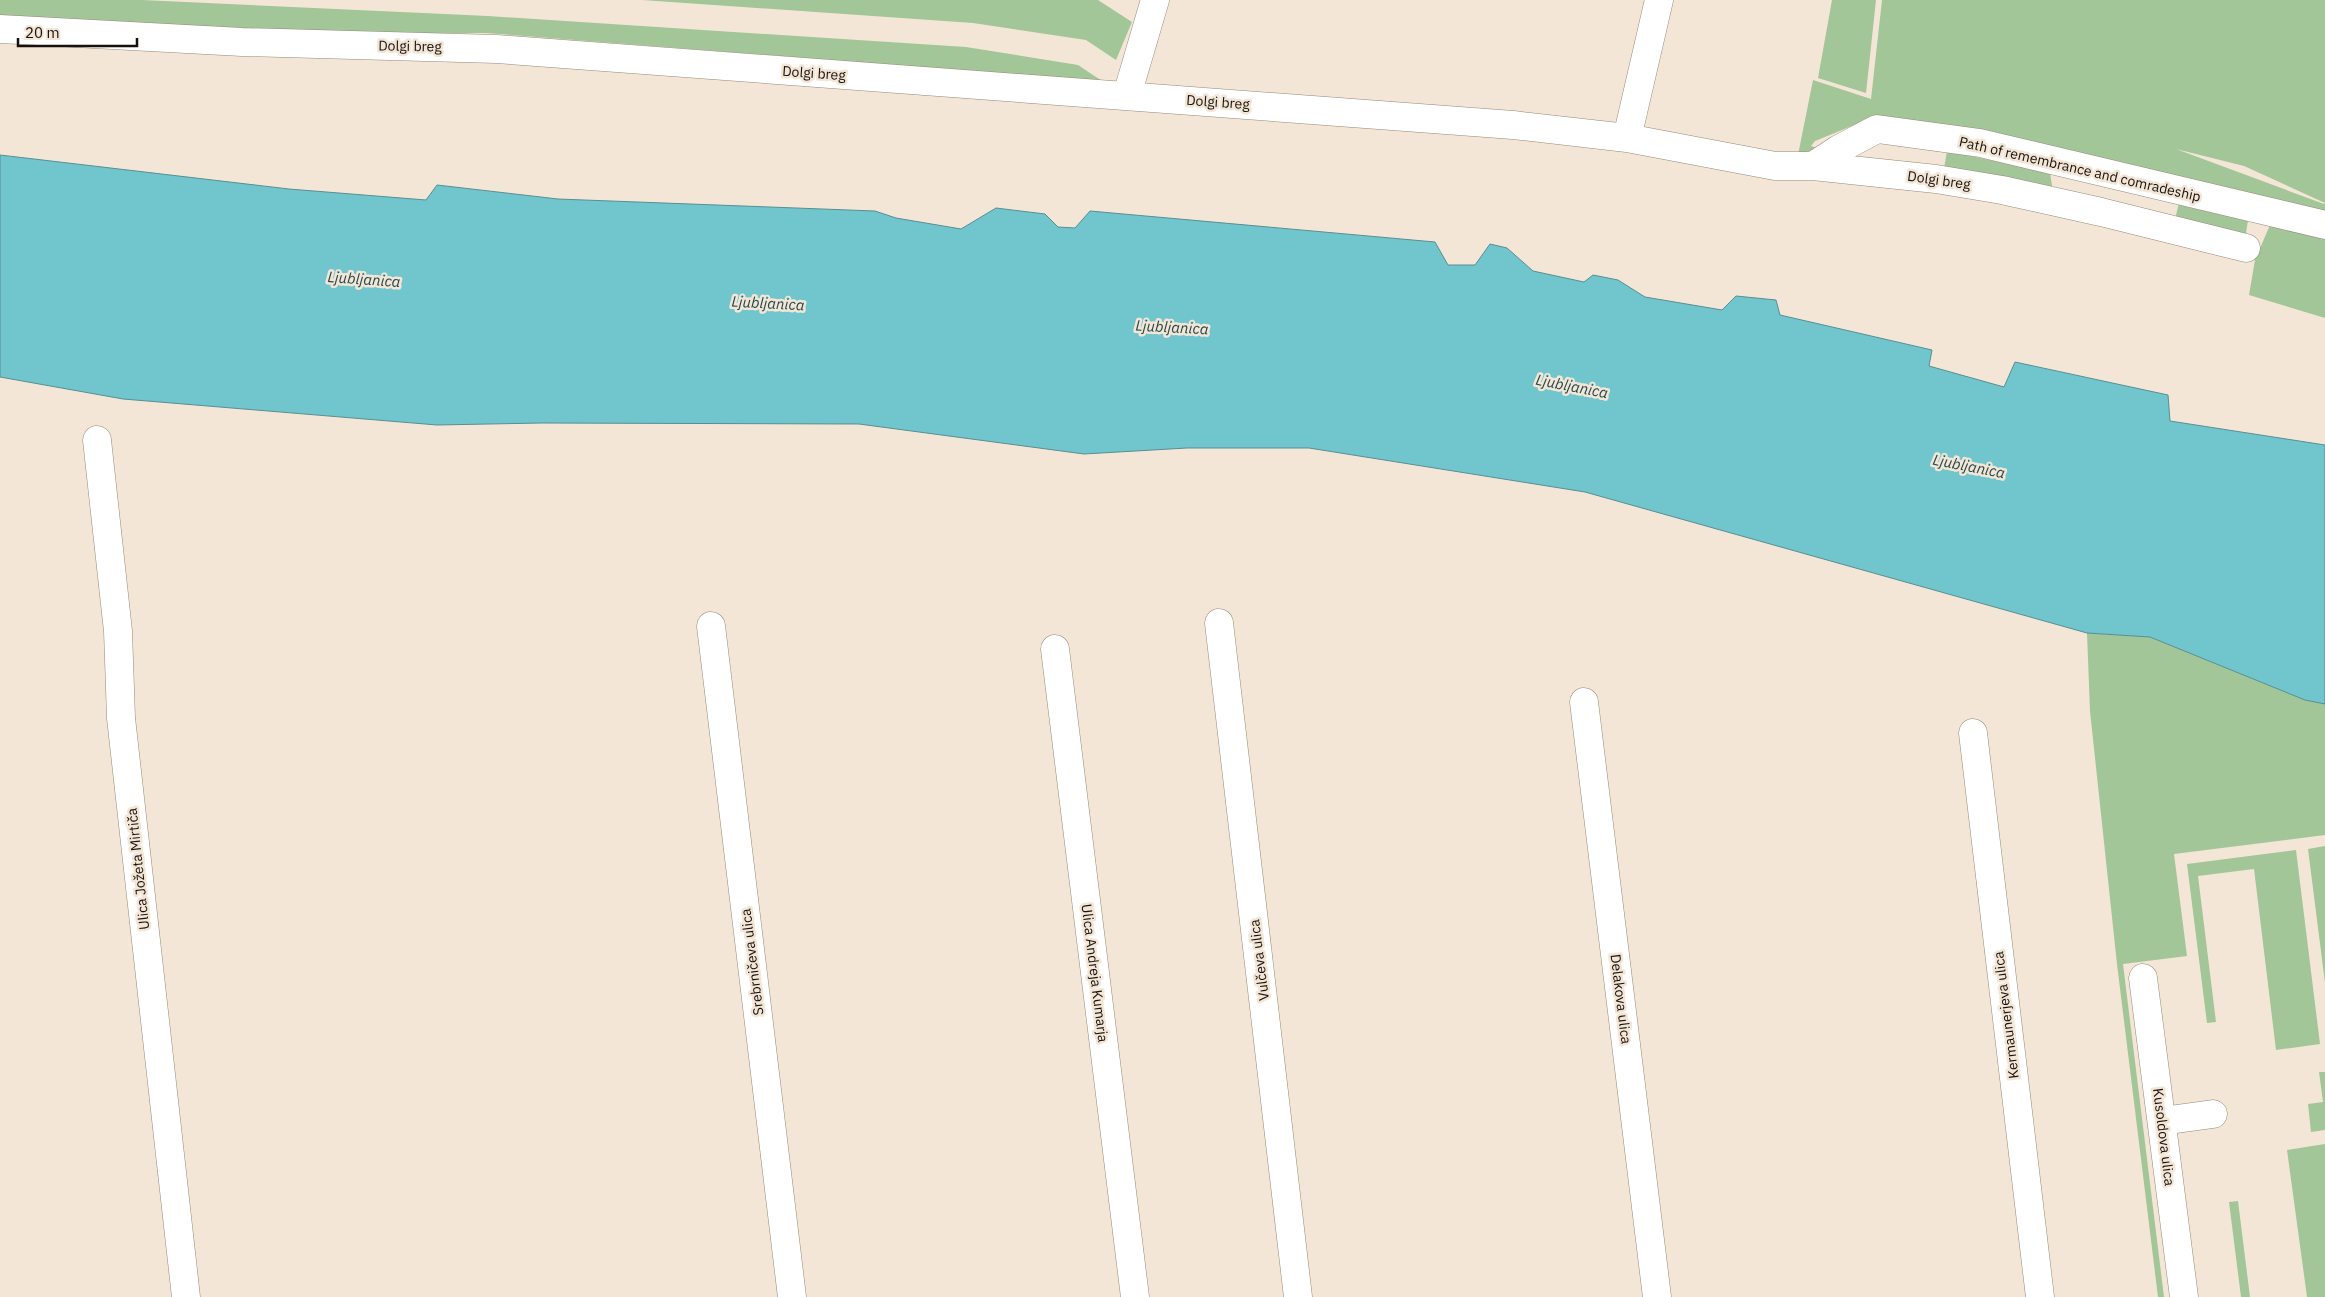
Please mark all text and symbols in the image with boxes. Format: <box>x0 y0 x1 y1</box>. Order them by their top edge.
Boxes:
scale bar <box>18 15 136 47</box>
text: 20 m <box>25 23 60 42</box>
street label: Dolgi breg <box>378 36 443 56</box>
street label: Dolgi breg <box>782 62 847 84</box>
street label: Dolgi breg <box>1186 91 1251 113</box>
street label: Path of remembrance and comradeship <box>1957 132 2203 206</box>
street label: Dolgi breg <box>1906 167 1972 193</box>
water label: Ljubljanica <box>327 267 401 291</box>
water label: Ljubljanica <box>731 292 805 314</box>
water label: Ljubljanica <box>1135 316 1209 338</box>
water label: Ljubljanica <box>1534 370 1610 402</box>
water label: Ljubljanica <box>1931 450 2007 482</box>
street label: Ulica Jožeta Mirtiča <box>123 807 153 931</box>
street label: Ulica Andreja Kumarja <box>1078 903 1112 1044</box>
street label: Srebrničeva ulica <box>736 907 767 1016</box>
street label: Vulčeva ulica <box>1245 918 1273 1002</box>
street label: Kermaunerjeva ulica <box>1989 950 2023 1080</box>
street label: Delakova ulica <box>1607 953 1636 1046</box>
street label: Kusoldova ulica <box>2149 1087 2179 1187</box>

